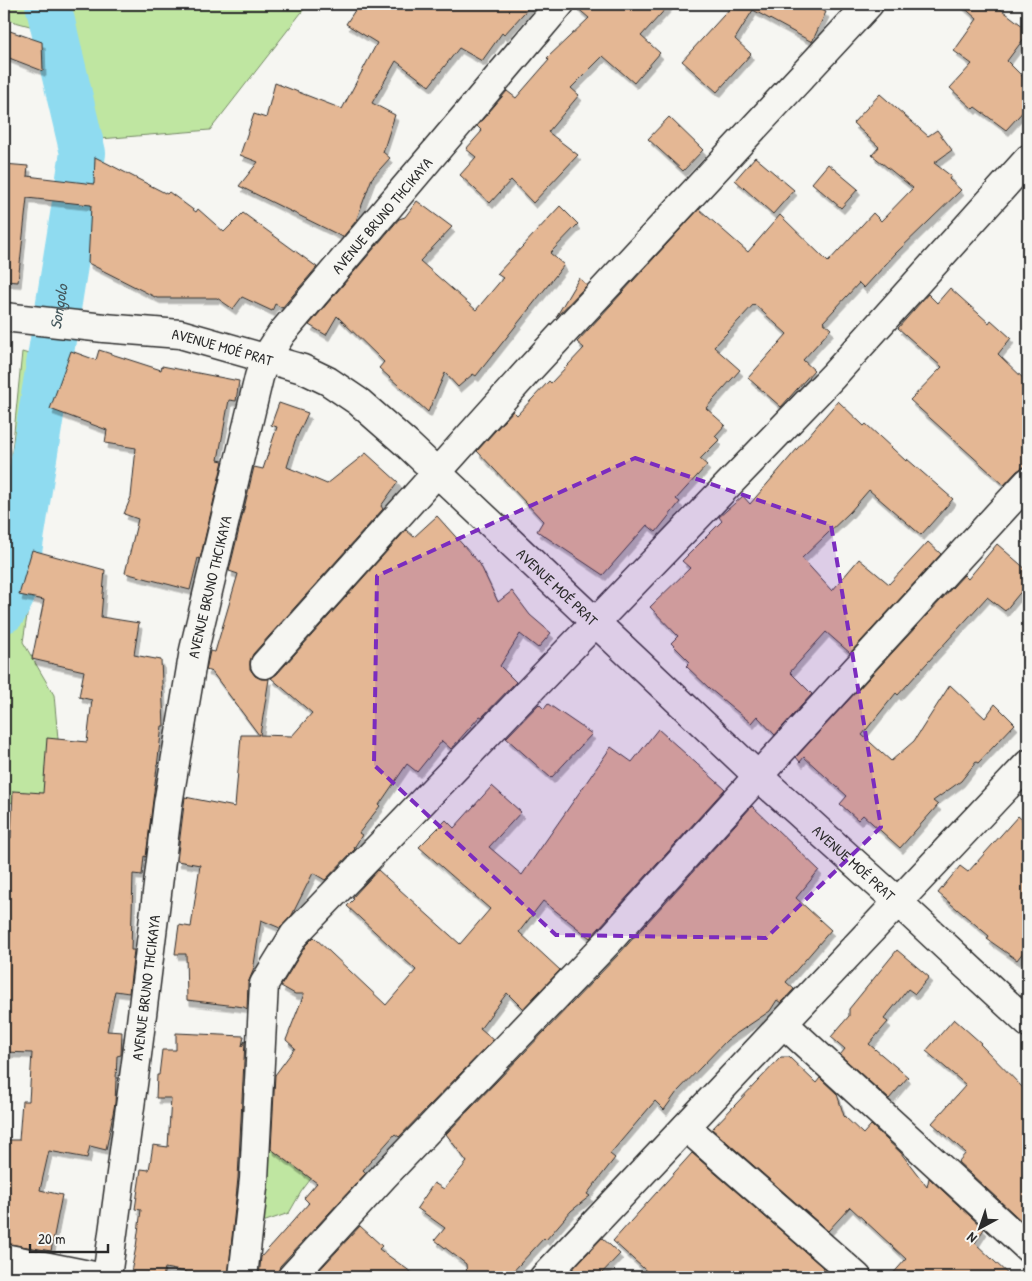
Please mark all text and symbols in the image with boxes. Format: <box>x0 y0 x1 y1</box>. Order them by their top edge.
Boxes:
street label: AVENUE BRUNO THCIKAYA <box>326 152 437 278</box>
water label: Songolo <box>44 281 73 331</box>
street label: AVENUE MOÉ PRAT <box>171 323 277 371</box>
street label: AVENUE BRUNO THCIKAYA <box>182 513 236 660</box>
street label: AVENUE MOÉ PRAT <box>512 543 603 631</box>
street label: AVENUE MOÉ PRAT <box>808 820 901 906</box>
street label: AVENUE BRUNO THCIKAYA <box>126 913 165 1061</box>
north arrow <box>954 1204 1004 1254</box>
scale bar <box>30 1221 108 1253</box>
text: 20 m <box>38 1228 65 1249</box>
text: N <box>962 1228 980 1248</box>

